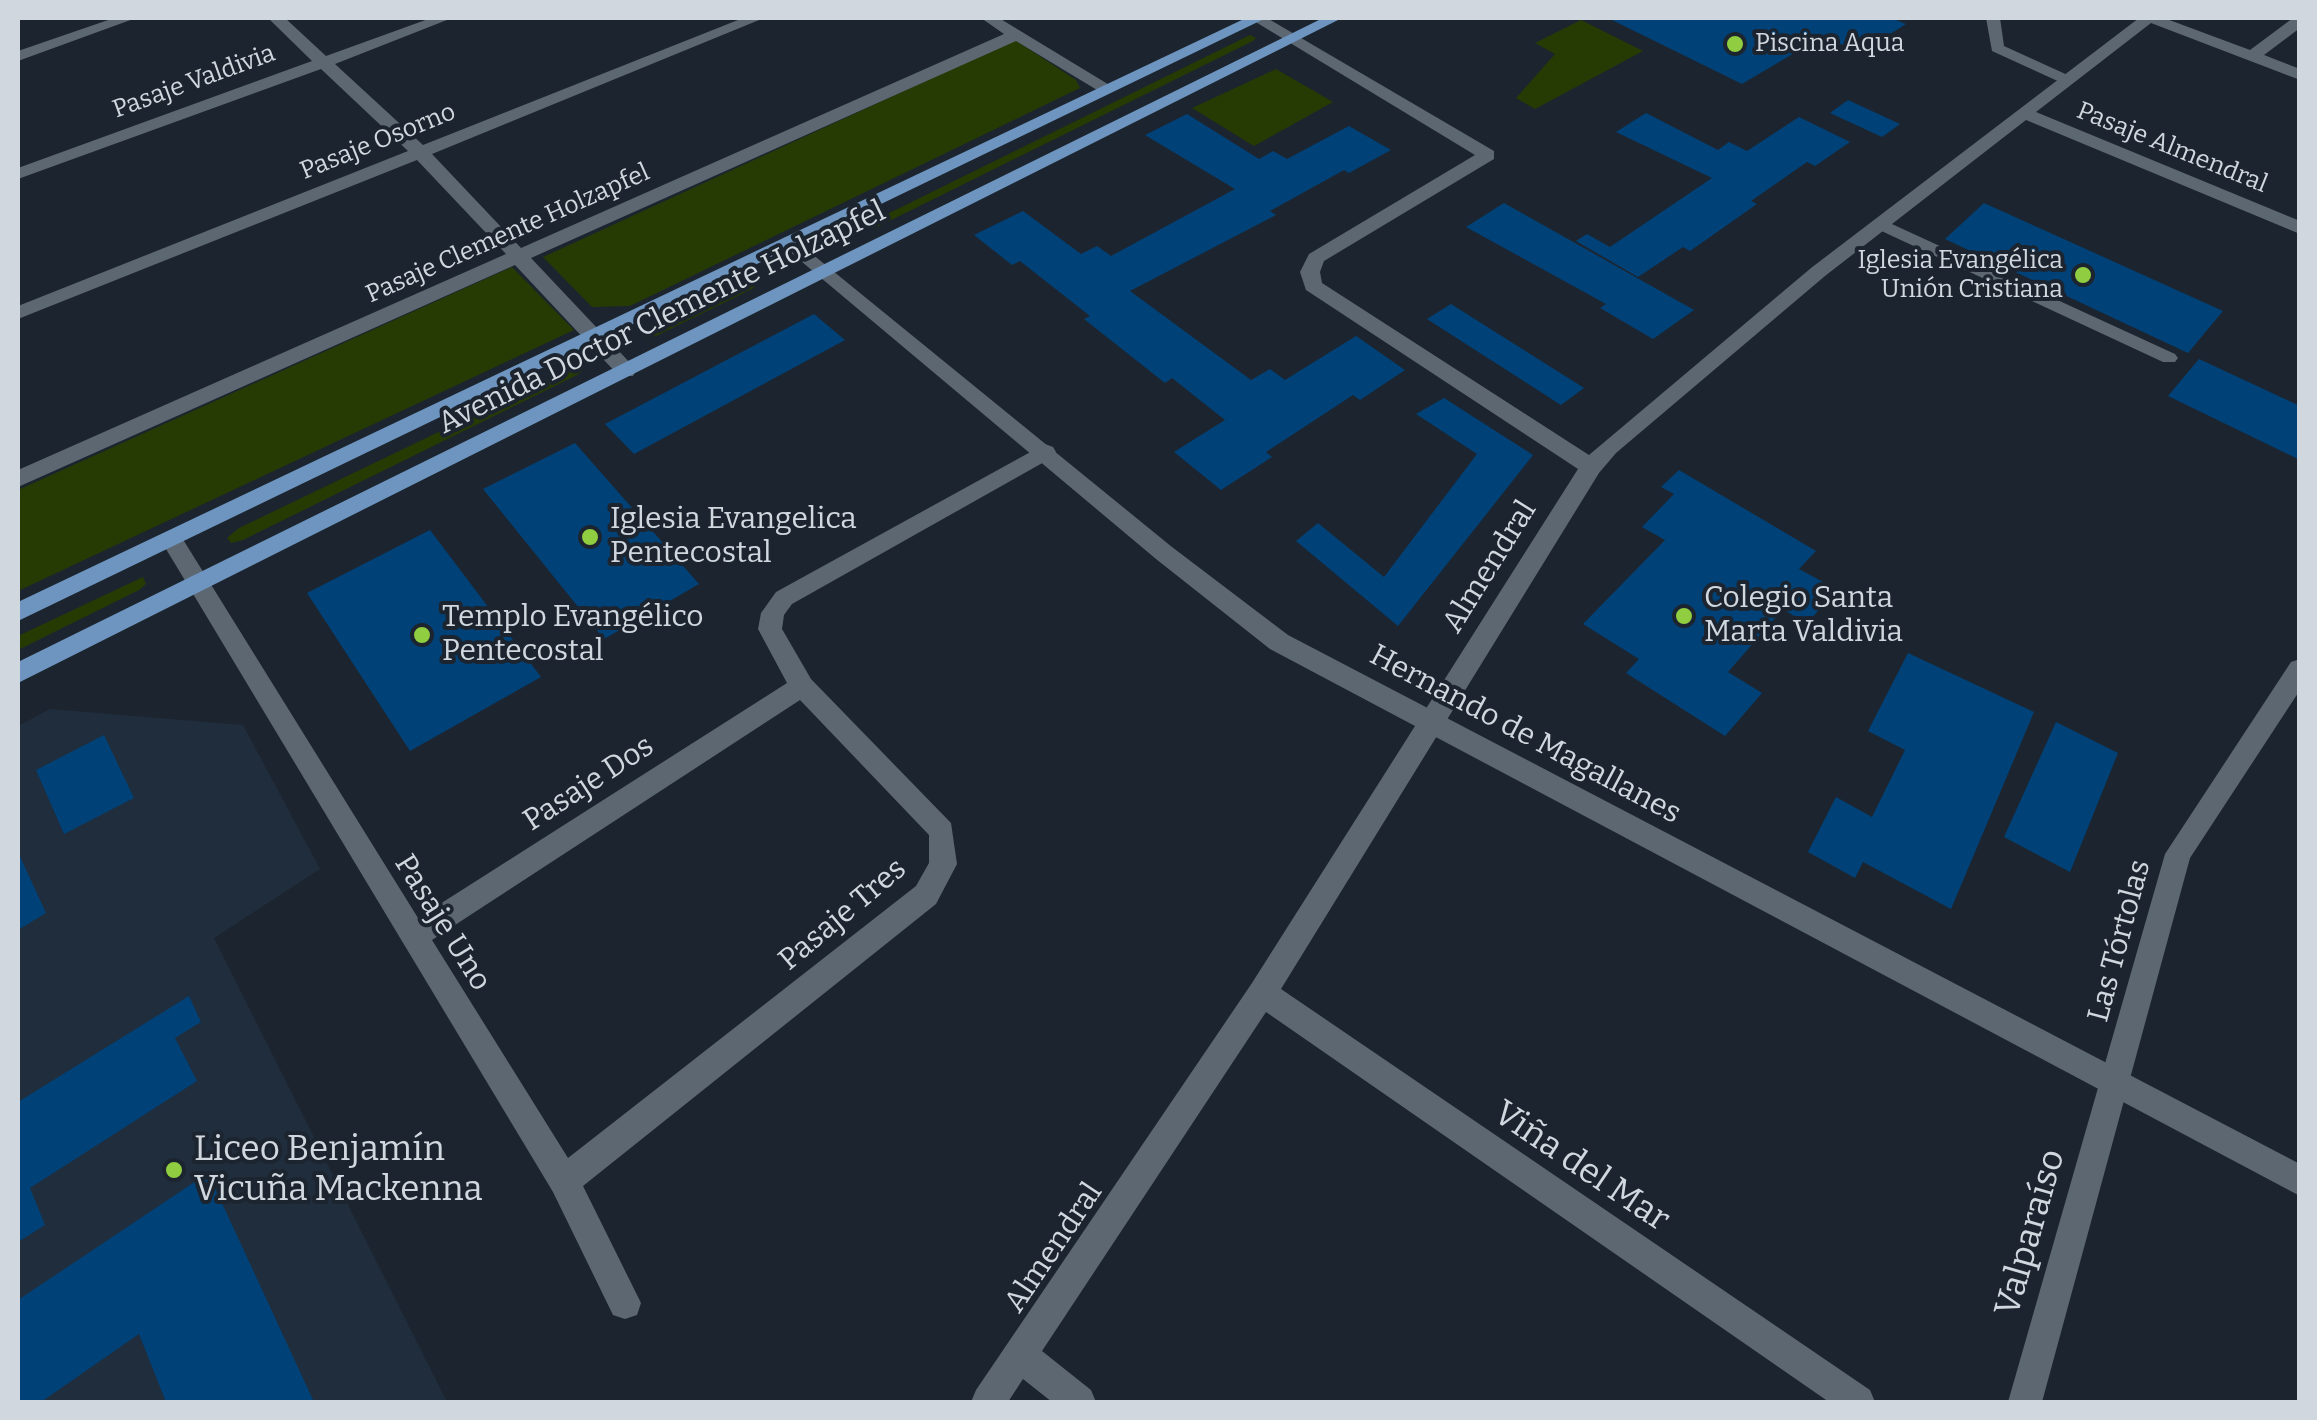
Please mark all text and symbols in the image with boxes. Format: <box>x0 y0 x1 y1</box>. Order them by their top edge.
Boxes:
place label: Piscina Aqua <box>1755 29 1904 59</box>
marker: Piscina Aqua <box>1724 33 1746 55</box>
street label: Pasaje Valdivia <box>109 39 279 125</box>
street label: Pasaje Almendral <box>2072 96 2272 200</box>
street label: Pasaje Osorno <box>296 97 460 187</box>
street label: Pasaje Clemente Holzapfel <box>362 158 654 310</box>
street label: Avenida Doctor Clemente Holzapfel <box>432 194 892 442</box>
place label: Iglesia Evangélica Unión Cristiana <box>1857 246 2063 305</box>
marker: Iglesia Evangélica Unión Cristiana <box>2072 264 2094 286</box>
street label: Almendral <box>1435 494 1545 640</box>
place label: Iglesia Evangelica Pentecostal <box>610 502 857 572</box>
marker: Iglesia Evangelica Pentecostal <box>579 526 601 548</box>
place label: Colegio Santa Marta Valdivia <box>1704 581 1903 652</box>
place label: Templo Evangélico Pentecostal <box>442 600 704 670</box>
marker: Colegio Santa Marta Valdivia <box>1673 605 1695 627</box>
marker: Templo Evangélico Pentecostal <box>411 624 433 646</box>
street label: Hernando de Magallanes <box>1363 638 1687 832</box>
street label: Pasaje Dos <box>517 729 661 839</box>
street label: Pasaje Uno <box>386 848 498 998</box>
street label: Pasaje Tres <box>772 851 914 979</box>
street label: Las Tórtolas <box>2081 856 2159 1026</box>
street label: Viña del Mar <box>1485 1093 1677 1241</box>
place label: Liceo Benjamín Vicuña Mackenna <box>194 1129 483 1211</box>
street label: Valparaíso <box>1987 1145 2075 1321</box>
marker: Liceo Benjamín Vicuña Mackenna <box>163 1159 185 1181</box>
street label: Almendral <box>998 1176 1110 1320</box>

